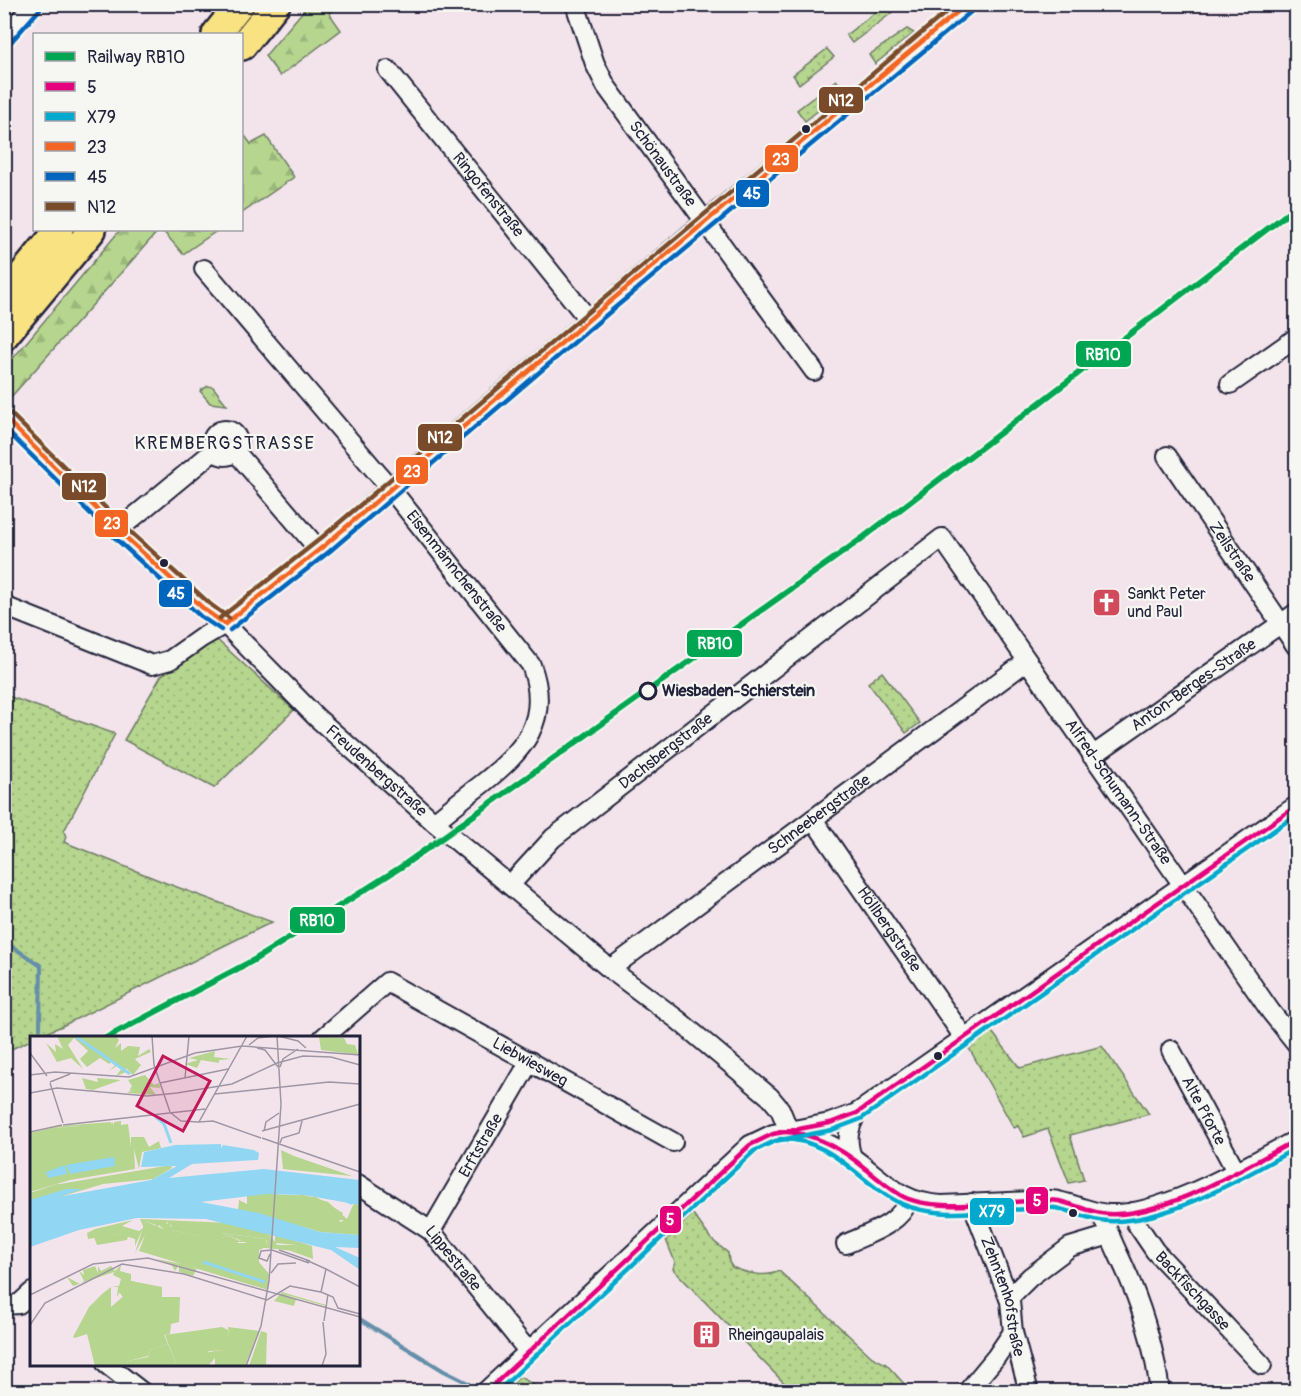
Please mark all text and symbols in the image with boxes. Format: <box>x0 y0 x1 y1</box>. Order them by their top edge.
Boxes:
legend <box>33 33 243 231</box>
text: Railway RB10 <box>87 46 185 69</box>
text: 5 <box>87 76 97 99</box>
line badge: N12 <box>818 86 864 114</box>
text: N12 <box>828 91 854 111</box>
text: X79 <box>87 106 116 129</box>
street label: Schönaustraße <box>625 117 701 211</box>
unlabelled marker <box>800 123 812 135</box>
text: 23 <box>87 136 107 159</box>
line badge: 23 <box>764 144 799 173</box>
street label: Ringofenstraße <box>448 148 528 241</box>
text: 23 <box>772 150 790 170</box>
text: 45 <box>87 166 107 189</box>
line badge: 45 <box>735 179 770 208</box>
text: 45 <box>743 184 761 204</box>
text: N12 <box>87 196 116 219</box>
line badge: RB10 <box>1075 340 1132 368</box>
text: RB10 <box>1085 345 1121 365</box>
line badge: N12 <box>417 423 463 452</box>
text: N12 <box>427 428 453 448</box>
district label: KREMBERGSTRASSE <box>135 432 315 455</box>
line badge: 23 <box>395 456 429 485</box>
text: 23 <box>403 462 421 482</box>
line badge: N12 <box>61 472 107 501</box>
text: N12 <box>71 477 97 497</box>
street label: Eisenmännchenstraße <box>402 506 511 637</box>
line badge: 23 <box>94 509 129 538</box>
text: 23 <box>103 514 121 534</box>
street label: Zeilstraße <box>1205 518 1260 586</box>
unlabelled marker <box>158 557 170 569</box>
line badge: 45 <box>158 579 193 608</box>
text: 45 <box>167 584 185 604</box>
place label: Sankt Peter und Paul <box>1127 584 1206 622</box>
church icon: Sankt Peter und Paul <box>1090 587 1122 619</box>
line badge: RB10 <box>686 629 743 658</box>
text: RB10 <box>697 634 733 654</box>
street label: Anton-Berges-Straße <box>1127 634 1260 736</box>
place label: Wiesbaden-Schierstein <box>662 681 815 701</box>
marker: Wiesbaden-Schierstein <box>639 682 657 700</box>
street label: Dachsbergstraße <box>615 709 717 794</box>
street label: Alfred-Schumann-Straße <box>1061 715 1176 869</box>
street label: Freudenbergstraße <box>322 720 431 821</box>
street label: Schneebergstraße <box>764 770 875 859</box>
street label: Höllbergstraße <box>853 883 926 976</box>
line badge: RB10 <box>289 906 346 934</box>
text: RB10 <box>299 911 335 931</box>
street label: Liebwiesweg <box>489 1033 571 1091</box>
inset map <box>30 1036 360 1366</box>
unlabelled marker <box>932 1050 944 1062</box>
street label: Alte Pforte <box>1177 1073 1230 1149</box>
street label: Erftstraße <box>454 1110 507 1181</box>
line badge: 5 <box>1025 1186 1049 1215</box>
text: 5 <box>1033 1191 1042 1211</box>
line badge: X79 <box>969 1197 1015 1226</box>
text: X79 <box>979 1202 1005 1222</box>
line badge: 5 <box>659 1205 682 1234</box>
unlabelled marker <box>1067 1207 1079 1219</box>
text: 5 <box>666 1210 675 1230</box>
street label: Lippestraße <box>421 1222 486 1295</box>
street label: Zehntenhofstraße <box>976 1234 1029 1359</box>
street label: Backfischgasse <box>1151 1247 1234 1335</box>
building icon: Rheingaupalais <box>691 1319 723 1351</box>
place label: Rheingaupalais <box>728 1325 824 1345</box>

